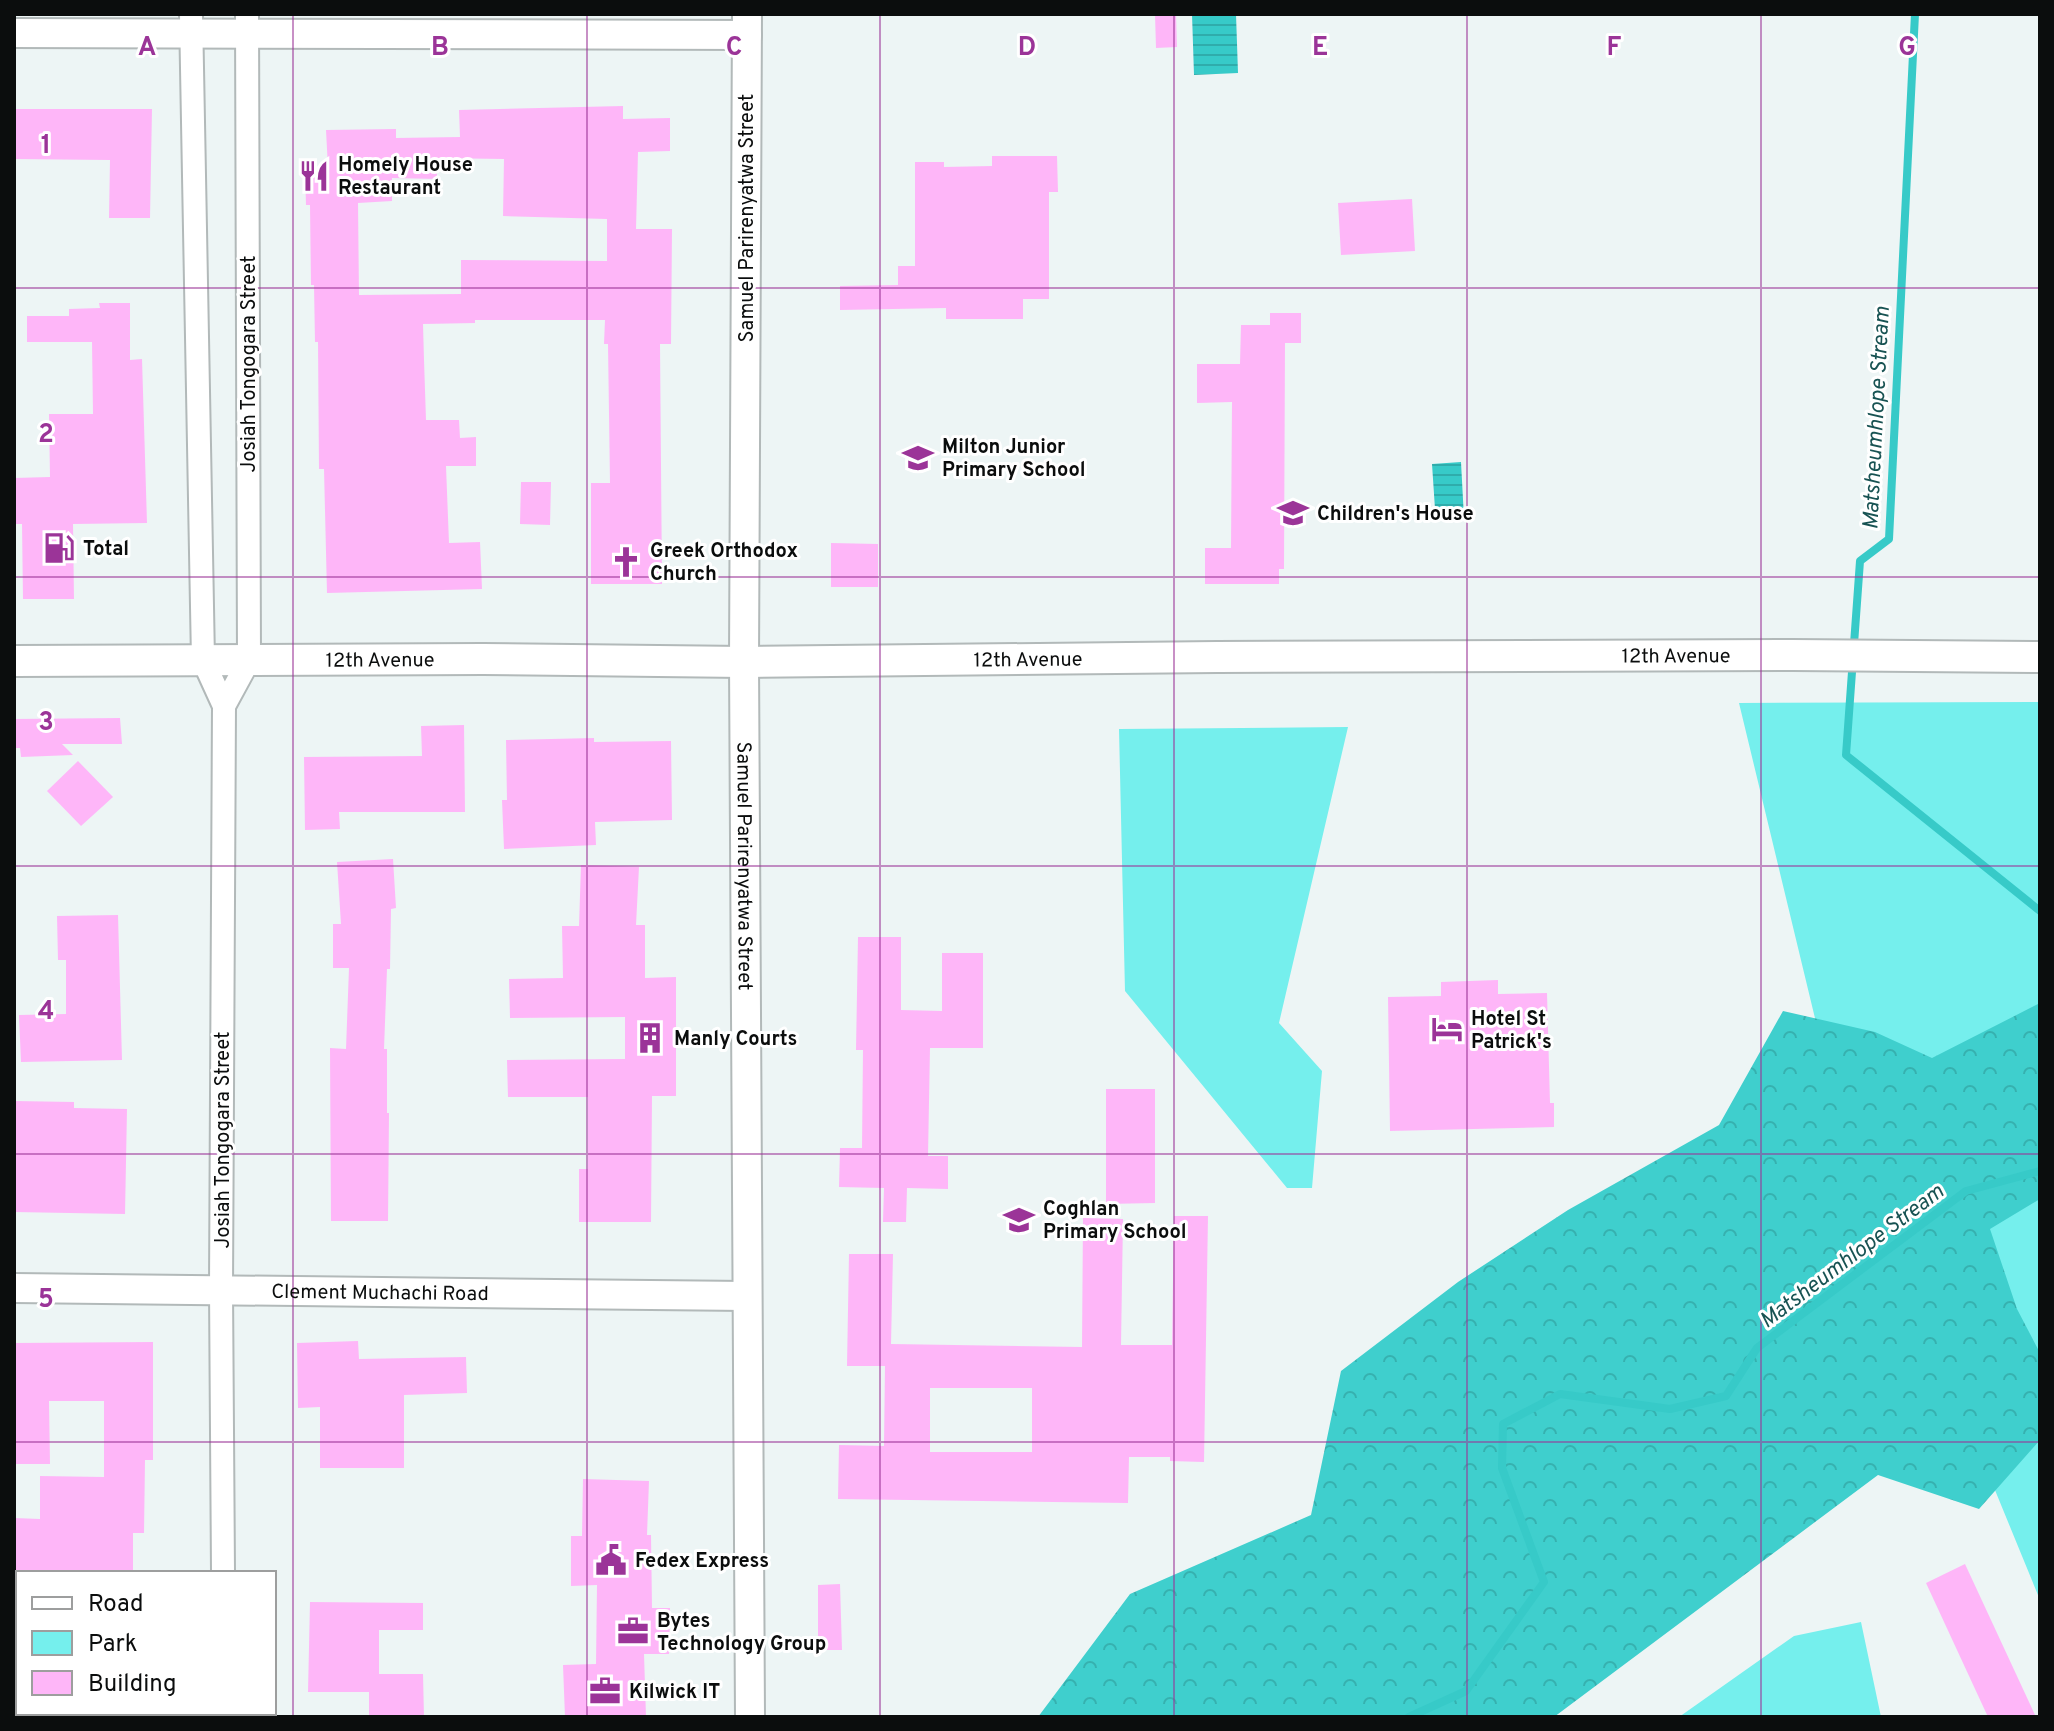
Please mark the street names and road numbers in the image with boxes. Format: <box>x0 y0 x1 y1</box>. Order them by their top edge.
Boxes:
street label: Samuel Parirenyatwa Street <box>735 94 761 342</box>
street label: Josiah Tongogara Street <box>237 256 263 472</box>
street label: 12th Avenue <box>1621 644 1730 671</box>
street label: 12th Avenue <box>973 647 1083 675</box>
street label: 12th Avenue <box>325 648 435 675</box>
street label: Samuel Parirenyatwa Street <box>729 741 757 991</box>
street label: Josiah Tongogara Street <box>211 1032 237 1248</box>
street label: Clement Muchachi Road <box>271 1280 489 1308</box>

